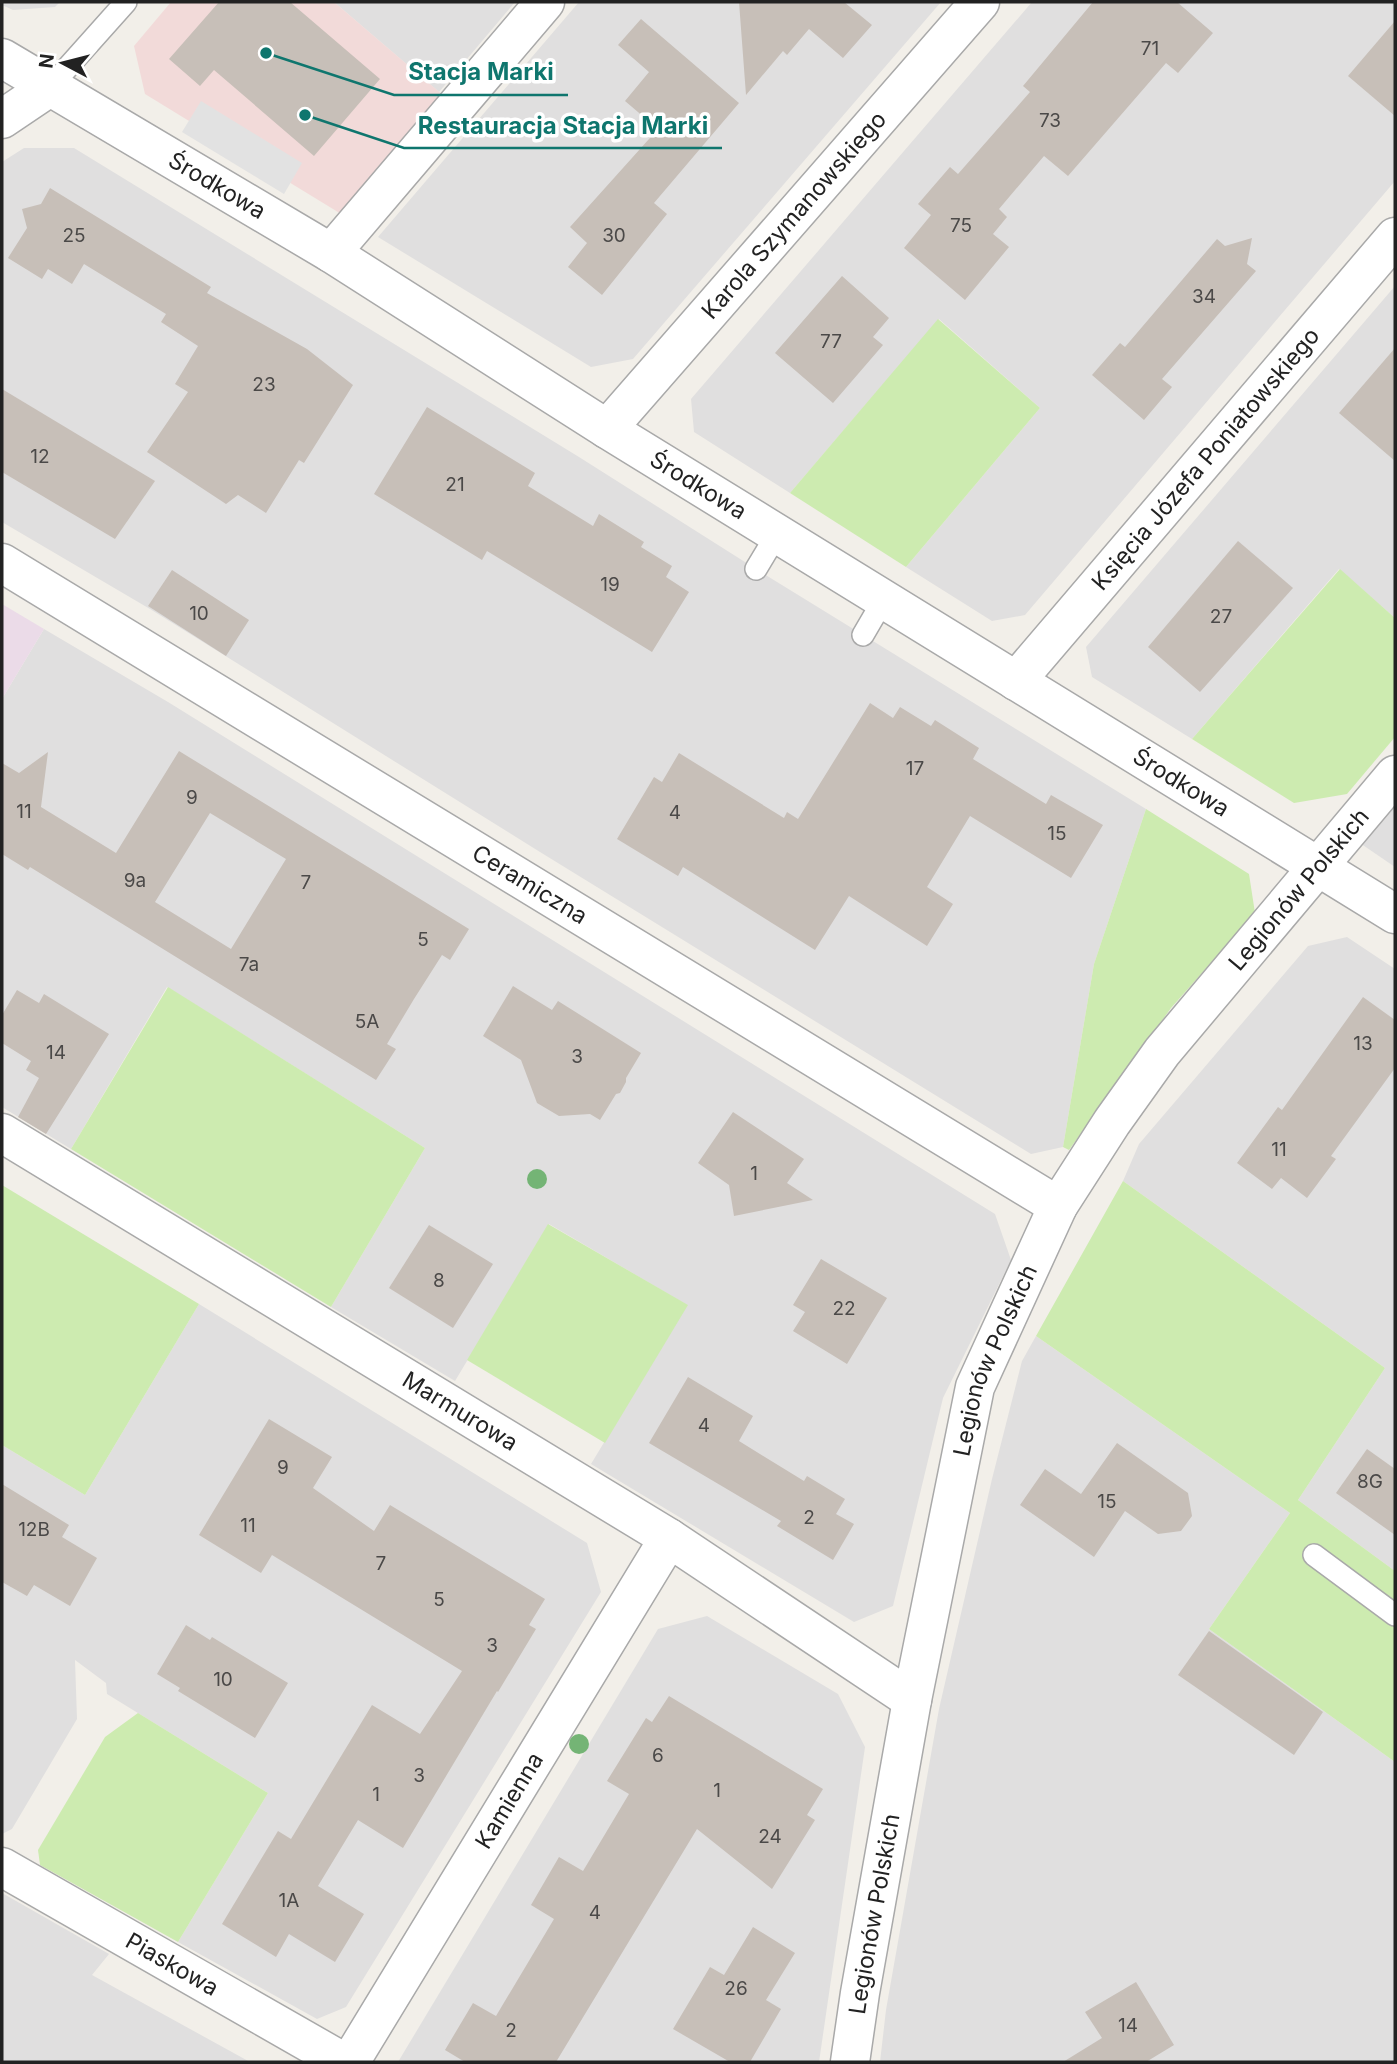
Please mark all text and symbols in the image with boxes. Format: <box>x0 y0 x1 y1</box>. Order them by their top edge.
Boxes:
north arrow <box>28 28 98 98</box>
house number: 71 <box>1141 37 1159 60</box>
callout: Stacja Marki <box>394 50 568 95</box>
text: N <box>34 52 59 70</box>
text: Stacja Marki <box>408 57 554 86</box>
callout: Restauracja Stacja Marki <box>404 103 722 148</box>
street label: Karola Szymanowskiego <box>696 106 892 325</box>
house number: 73 <box>1039 109 1061 132</box>
text: Restauracja Stacja Marki <box>418 111 708 140</box>
street label: Środkowa <box>163 146 271 225</box>
house number: 75 <box>950 214 972 237</box>
house number: 25 <box>62 224 86 247</box>
house number: 30 <box>602 224 626 247</box>
house number: 34 <box>1192 285 1216 308</box>
street label: Księcia Józefa Poniatowskiego <box>1086 322 1325 596</box>
house number: 77 <box>820 330 842 353</box>
house number: 23 <box>252 373 276 396</box>
house number: 12 <box>30 445 50 468</box>
street label: Środkowa <box>645 445 752 525</box>
house number: 21 <box>445 473 465 496</box>
house number: 19 <box>600 573 620 596</box>
house number: 10 <box>189 602 209 625</box>
house number: 27 <box>1210 605 1232 628</box>
street label: Środkowa <box>1128 742 1235 823</box>
house number: 17 <box>906 757 924 780</box>
house number: 9 <box>186 786 198 809</box>
house number: 11 <box>16 800 32 823</box>
house number: 4 <box>669 801 681 824</box>
street label: Legionów Polskich <box>1223 803 1375 976</box>
house number: 15 <box>1047 822 1067 845</box>
street label: Ceramiczna <box>467 839 592 930</box>
house number: 9a <box>124 869 146 892</box>
house number: 7 <box>301 871 311 894</box>
house number: 5 <box>417 928 429 951</box>
house number: 7a <box>239 953 259 976</box>
house number: 5A <box>355 1010 379 1033</box>
house number: 13 <box>1353 1032 1373 1055</box>
house number: 14 <box>46 1041 66 1064</box>
house number: 3 <box>571 1045 583 1068</box>
house number: 11 <box>1271 1138 1287 1161</box>
house number: 1 <box>750 1162 758 1185</box>
street label: Legionów Polskich <box>947 1260 1043 1459</box>
house number: 8 <box>433 1269 445 1292</box>
house number: 22 <box>832 1297 856 1320</box>
street label: Marmurowa <box>397 1366 523 1457</box>
house number: 4 <box>698 1414 710 1437</box>
house number: 9 <box>277 1456 289 1479</box>
house number: 8G <box>1357 1470 1383 1493</box>
house number: 15 <box>1097 1490 1117 1513</box>
house number: 2 <box>803 1506 815 1529</box>
house number: 11 <box>240 1514 256 1537</box>
house number: 12B <box>18 1518 50 1541</box>
house number: 7 <box>376 1552 386 1575</box>
house number: 5 <box>433 1588 445 1611</box>
house number: 3 <box>486 1634 498 1657</box>
house number: 10 <box>213 1668 233 1691</box>
house number: 6 <box>652 1744 664 1767</box>
street label: Kamienna <box>469 1747 549 1854</box>
house number: 3 <box>413 1764 425 1787</box>
house number: 1 <box>713 1779 721 1802</box>
house number: 1 <box>372 1783 380 1806</box>
street label: Legionów Polskich <box>843 1811 906 2016</box>
house number: 24 <box>758 1825 782 1848</box>
house number: 1A <box>279 1889 299 1912</box>
house number: 4 <box>589 1901 601 1924</box>
street label: Piaskowa <box>121 1927 224 2002</box>
house number: 26 <box>724 1977 748 2000</box>
house number: 14 <box>1118 2014 1138 2037</box>
house number: 2 <box>505 2019 517 2042</box>

